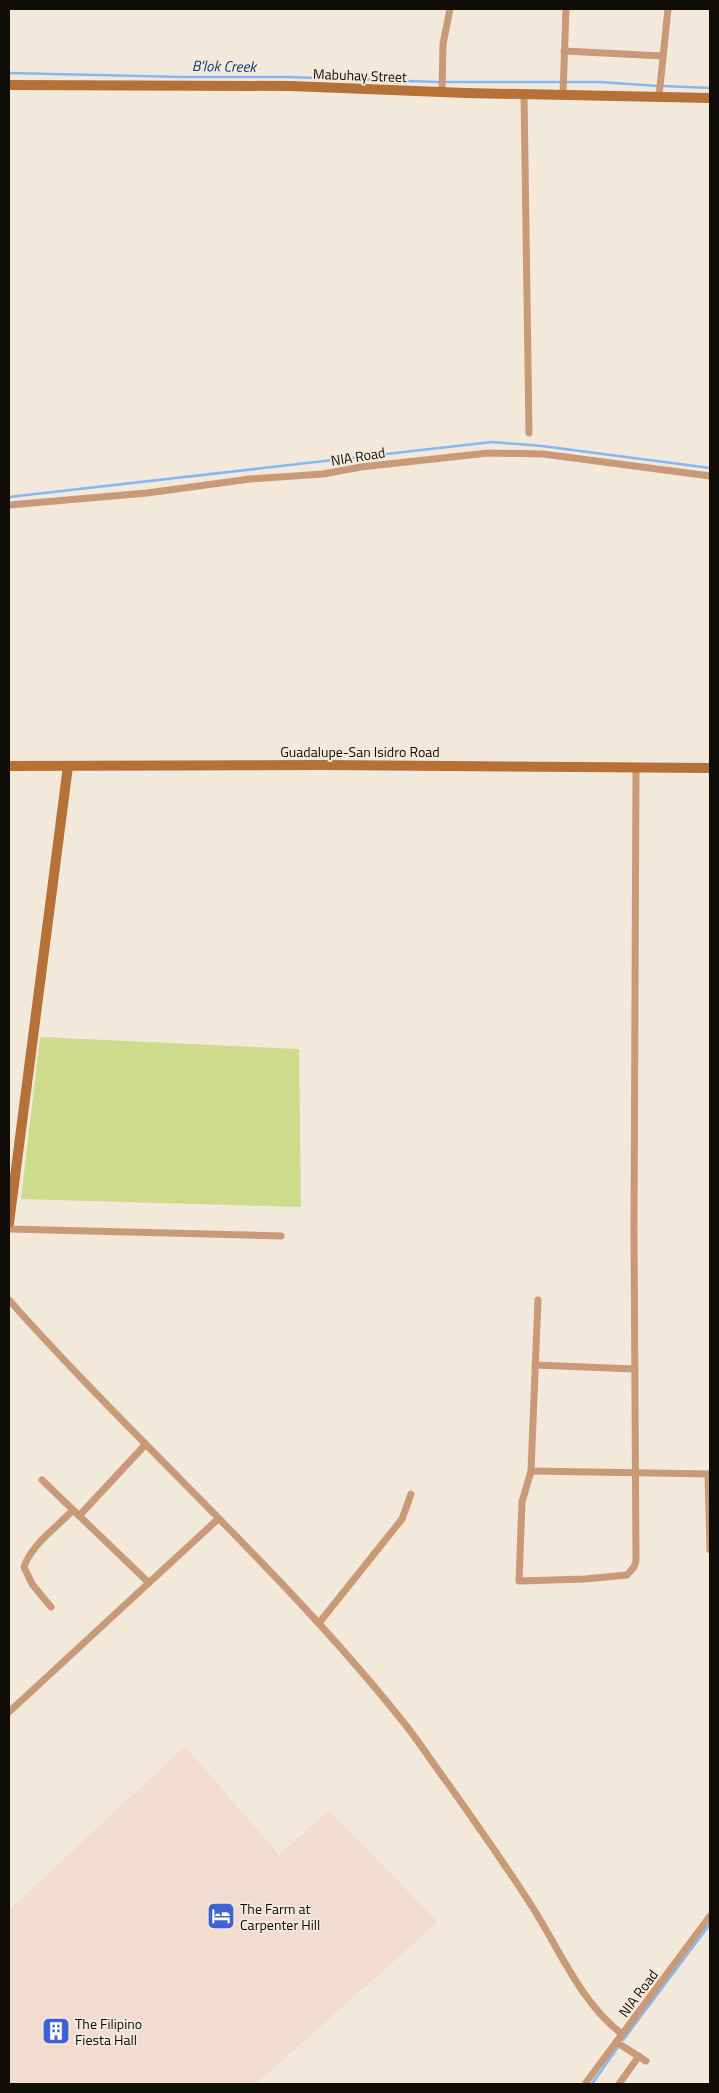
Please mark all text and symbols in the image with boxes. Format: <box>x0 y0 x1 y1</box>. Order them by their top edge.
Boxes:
water label: B'lok Creek <box>192 54 259 78</box>
street label: Mabuhay Street <box>313 63 407 87</box>
street label: NIA Road <box>329 441 387 471</box>
street label: Guadalupe-San Isidro Road <box>280 741 440 762</box>
place label: The Farm at Carpenter Hill <box>240 1898 320 1935</box>
hotel icon: The Farm at Carpenter Hill <box>206 1901 236 1931</box>
street label: NIA Road <box>613 1965 663 2021</box>
place label: The Filipino Fiesta Hall <box>75 2013 142 2050</box>
building icon: The Filipino Fiesta Hall <box>41 2016 71 2046</box>

